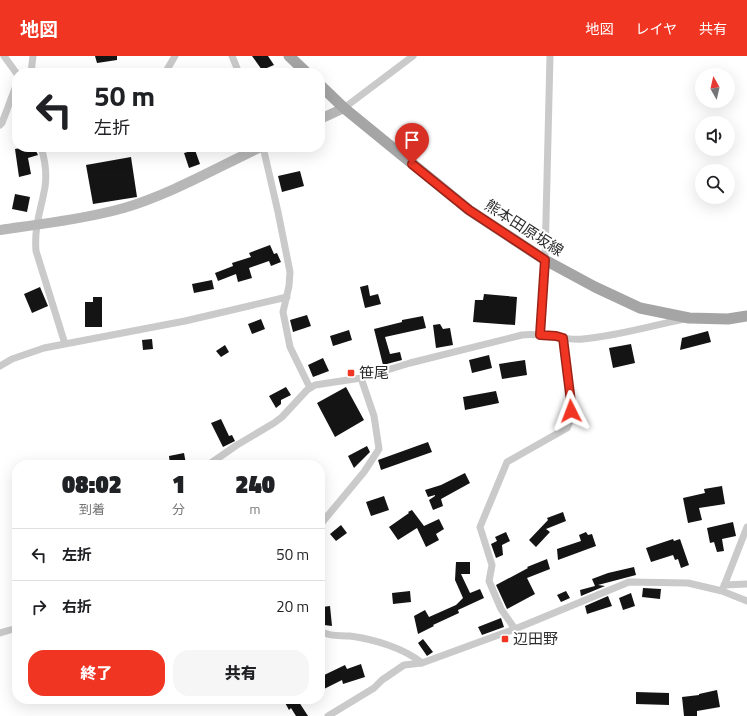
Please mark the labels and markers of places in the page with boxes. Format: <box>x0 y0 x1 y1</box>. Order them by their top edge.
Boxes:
pin <box>395 123 429 164</box>
place label: 笹尾 <box>359 361 389 384</box>
marker: 笹尾 <box>346 368 356 378</box>
place label: 辺田野 <box>513 627 558 650</box>
marker: 辺田野 <box>500 634 510 644</box>

